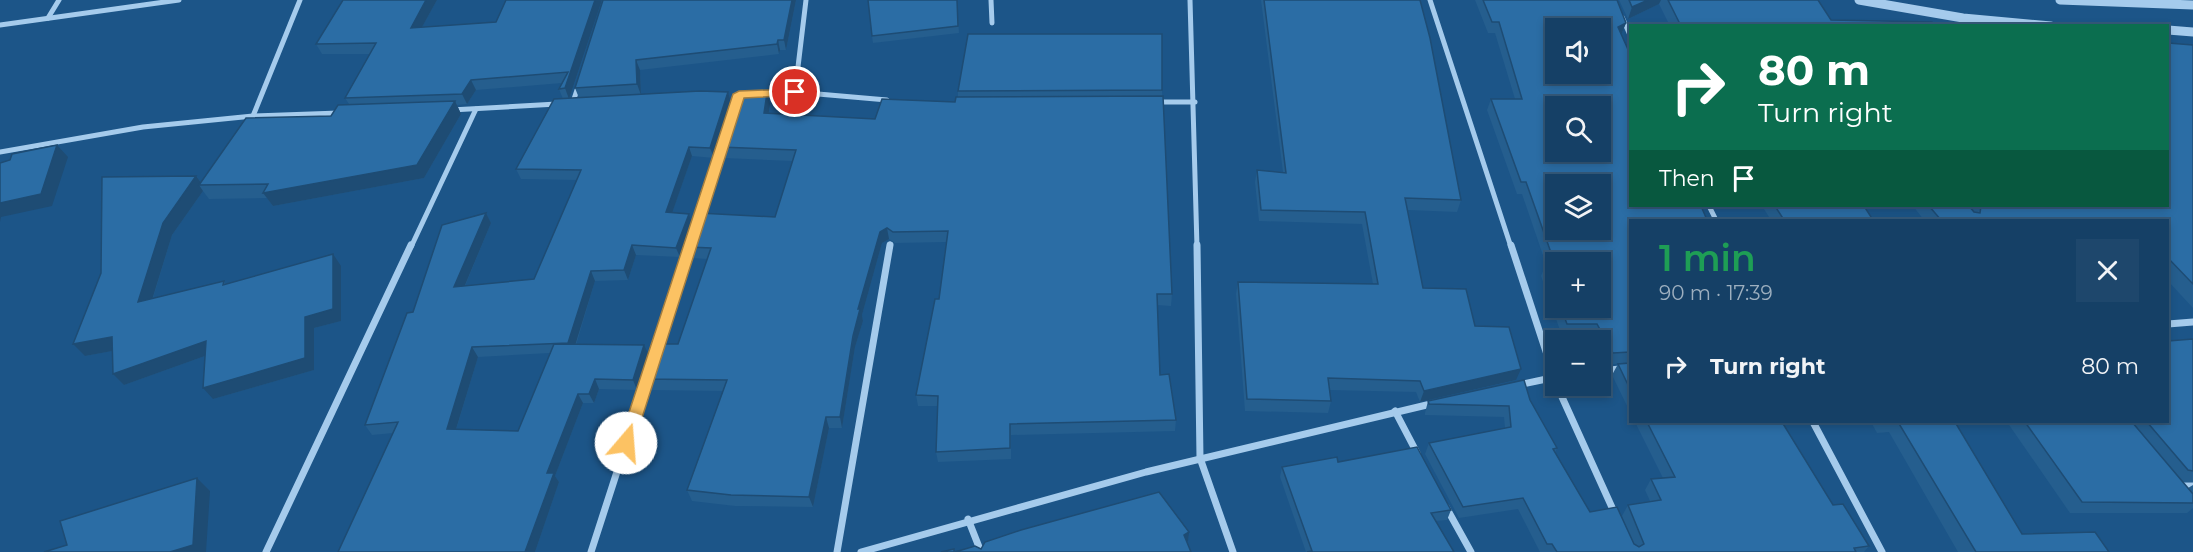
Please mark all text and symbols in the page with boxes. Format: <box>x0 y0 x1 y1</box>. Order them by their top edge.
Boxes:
map controls <box>1545 18 1611 396</box>
button: sound <box>1545 18 1611 84</box>
text: 80 m <box>1758 44 1870 96</box>
icon: right <box>1659 48 1737 126</box>
pin <box>769 66 820 117</box>
icon: arrive <box>778 75 811 108</box>
button: search <box>1545 96 1611 162</box>
text: Turn right <box>1758 96 1893 129</box>
icon: arrive <box>1727 162 1760 195</box>
text: Then <box>1659 165 1715 192</box>
button: layers <box>1545 174 1611 240</box>
text: 1 min <box>1659 236 1756 280</box>
button: close <box>2076 239 2139 302</box>
button: + <box>1545 252 1611 318</box>
text: 90 m · 17:39 <box>1659 281 1773 305</box>
button: − <box>1545 330 1611 396</box>
icon: right <box>1659 350 1692 383</box>
text: Turn right <box>1710 353 1825 380</box>
text: 80 m <box>2081 353 2139 380</box>
position arrow <box>594 411 658 475</box>

